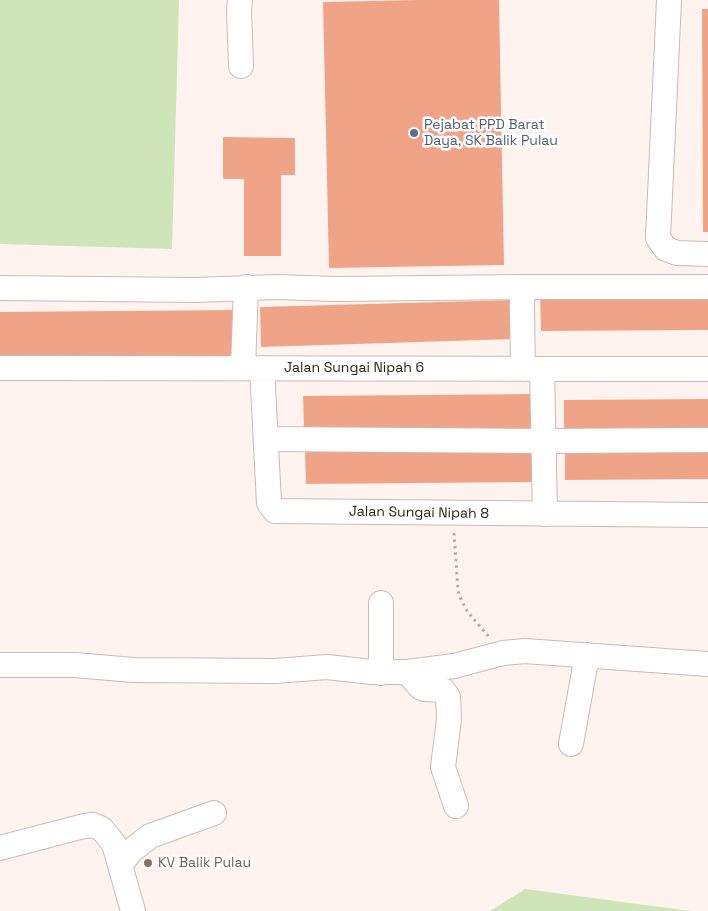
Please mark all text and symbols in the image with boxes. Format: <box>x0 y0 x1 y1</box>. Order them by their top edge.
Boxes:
place label: Pejabat PPD Barat Daya, SK Balik Pulau <box>424 117 558 150</box>
marker: Pejabat PPD Barat Daya, SK Balik Pulau <box>408 127 420 139</box>
street label: Jalan Sungai Nipah 6 <box>284 360 424 376</box>
street label: Jalan Sungai Nipah 8 <box>349 503 489 523</box>
place label: KV Balik Pulau <box>158 855 251 871</box>
marker: KV Balik Pulau <box>142 857 154 869</box>

